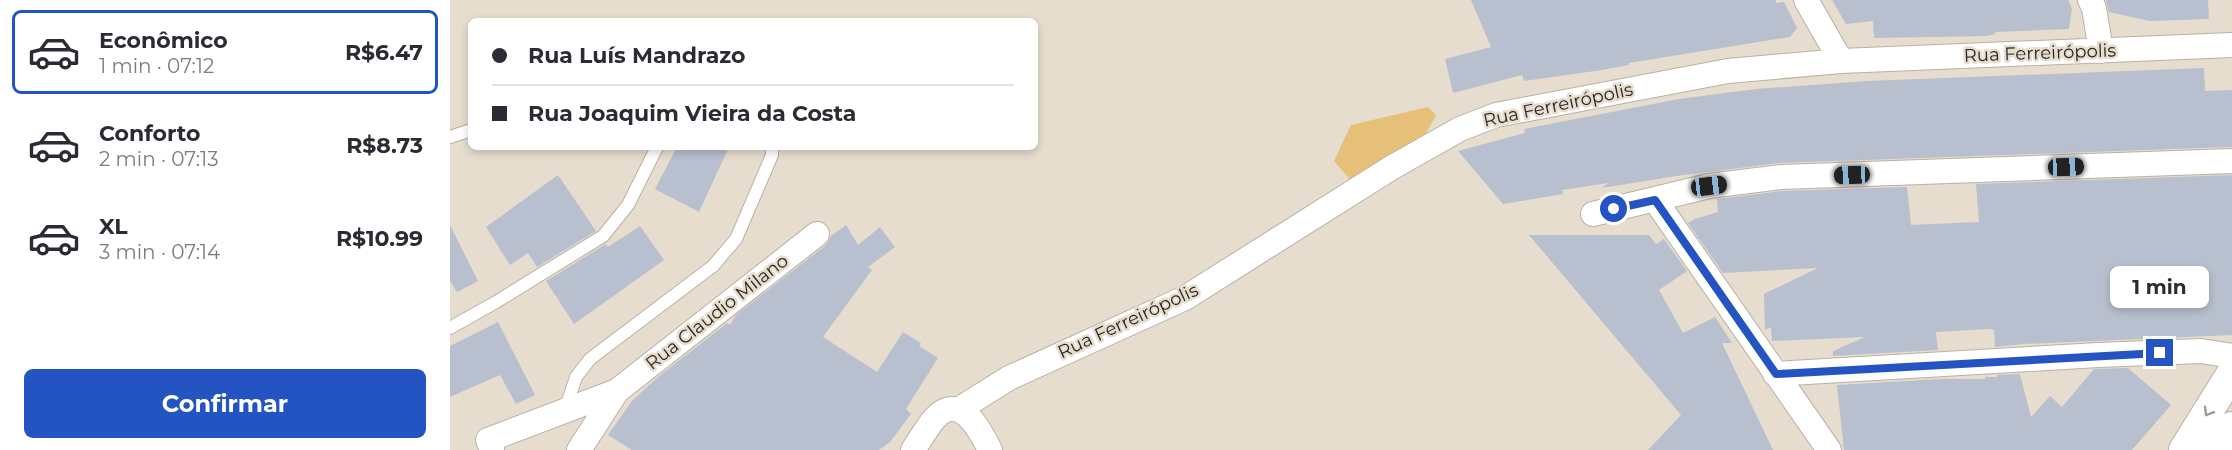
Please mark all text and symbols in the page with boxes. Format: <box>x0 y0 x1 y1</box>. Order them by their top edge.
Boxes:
icon: car <box>27 25 81 79</box>
text: Econômico <box>99 27 228 54</box>
text: R$6.47 <box>345 39 423 66</box>
street label: Rua Ferreirópolis <box>1963 39 2117 67</box>
text: Rua Luís Mandrazo <box>528 42 745 69</box>
text: 1 min · 07:12 <box>99 54 214 78</box>
street label: Rua Ferreirópolis <box>1481 78 1635 132</box>
text: Rua Joaquim Vieira da Costa <box>528 100 856 127</box>
icon: car <box>27 118 81 172</box>
text: Conforto <box>99 120 200 147</box>
text: R$8.73 <box>346 132 423 159</box>
text: 2 min · 07:13 <box>99 147 218 171</box>
car <box>2048 157 2084 177</box>
car <box>1834 165 1870 185</box>
car <box>1690 175 1728 197</box>
route start <box>1600 195 1627 222</box>
icon: car <box>27 211 81 265</box>
text: XL <box>99 213 128 240</box>
text: R$10.99 <box>336 225 423 252</box>
text: 3 min · 07:14 <box>99 240 220 264</box>
street label: Rua Claudio Milano <box>641 250 793 374</box>
callout: 1 min <box>2110 266 2210 308</box>
text: 1 min <box>2132 275 2187 299</box>
street label: Rua Ferreirópolis <box>1054 279 1202 363</box>
route end <box>2146 339 2173 366</box>
button: Confirmar <box>24 369 426 438</box>
one-way arrow <box>2204 406 2216 416</box>

